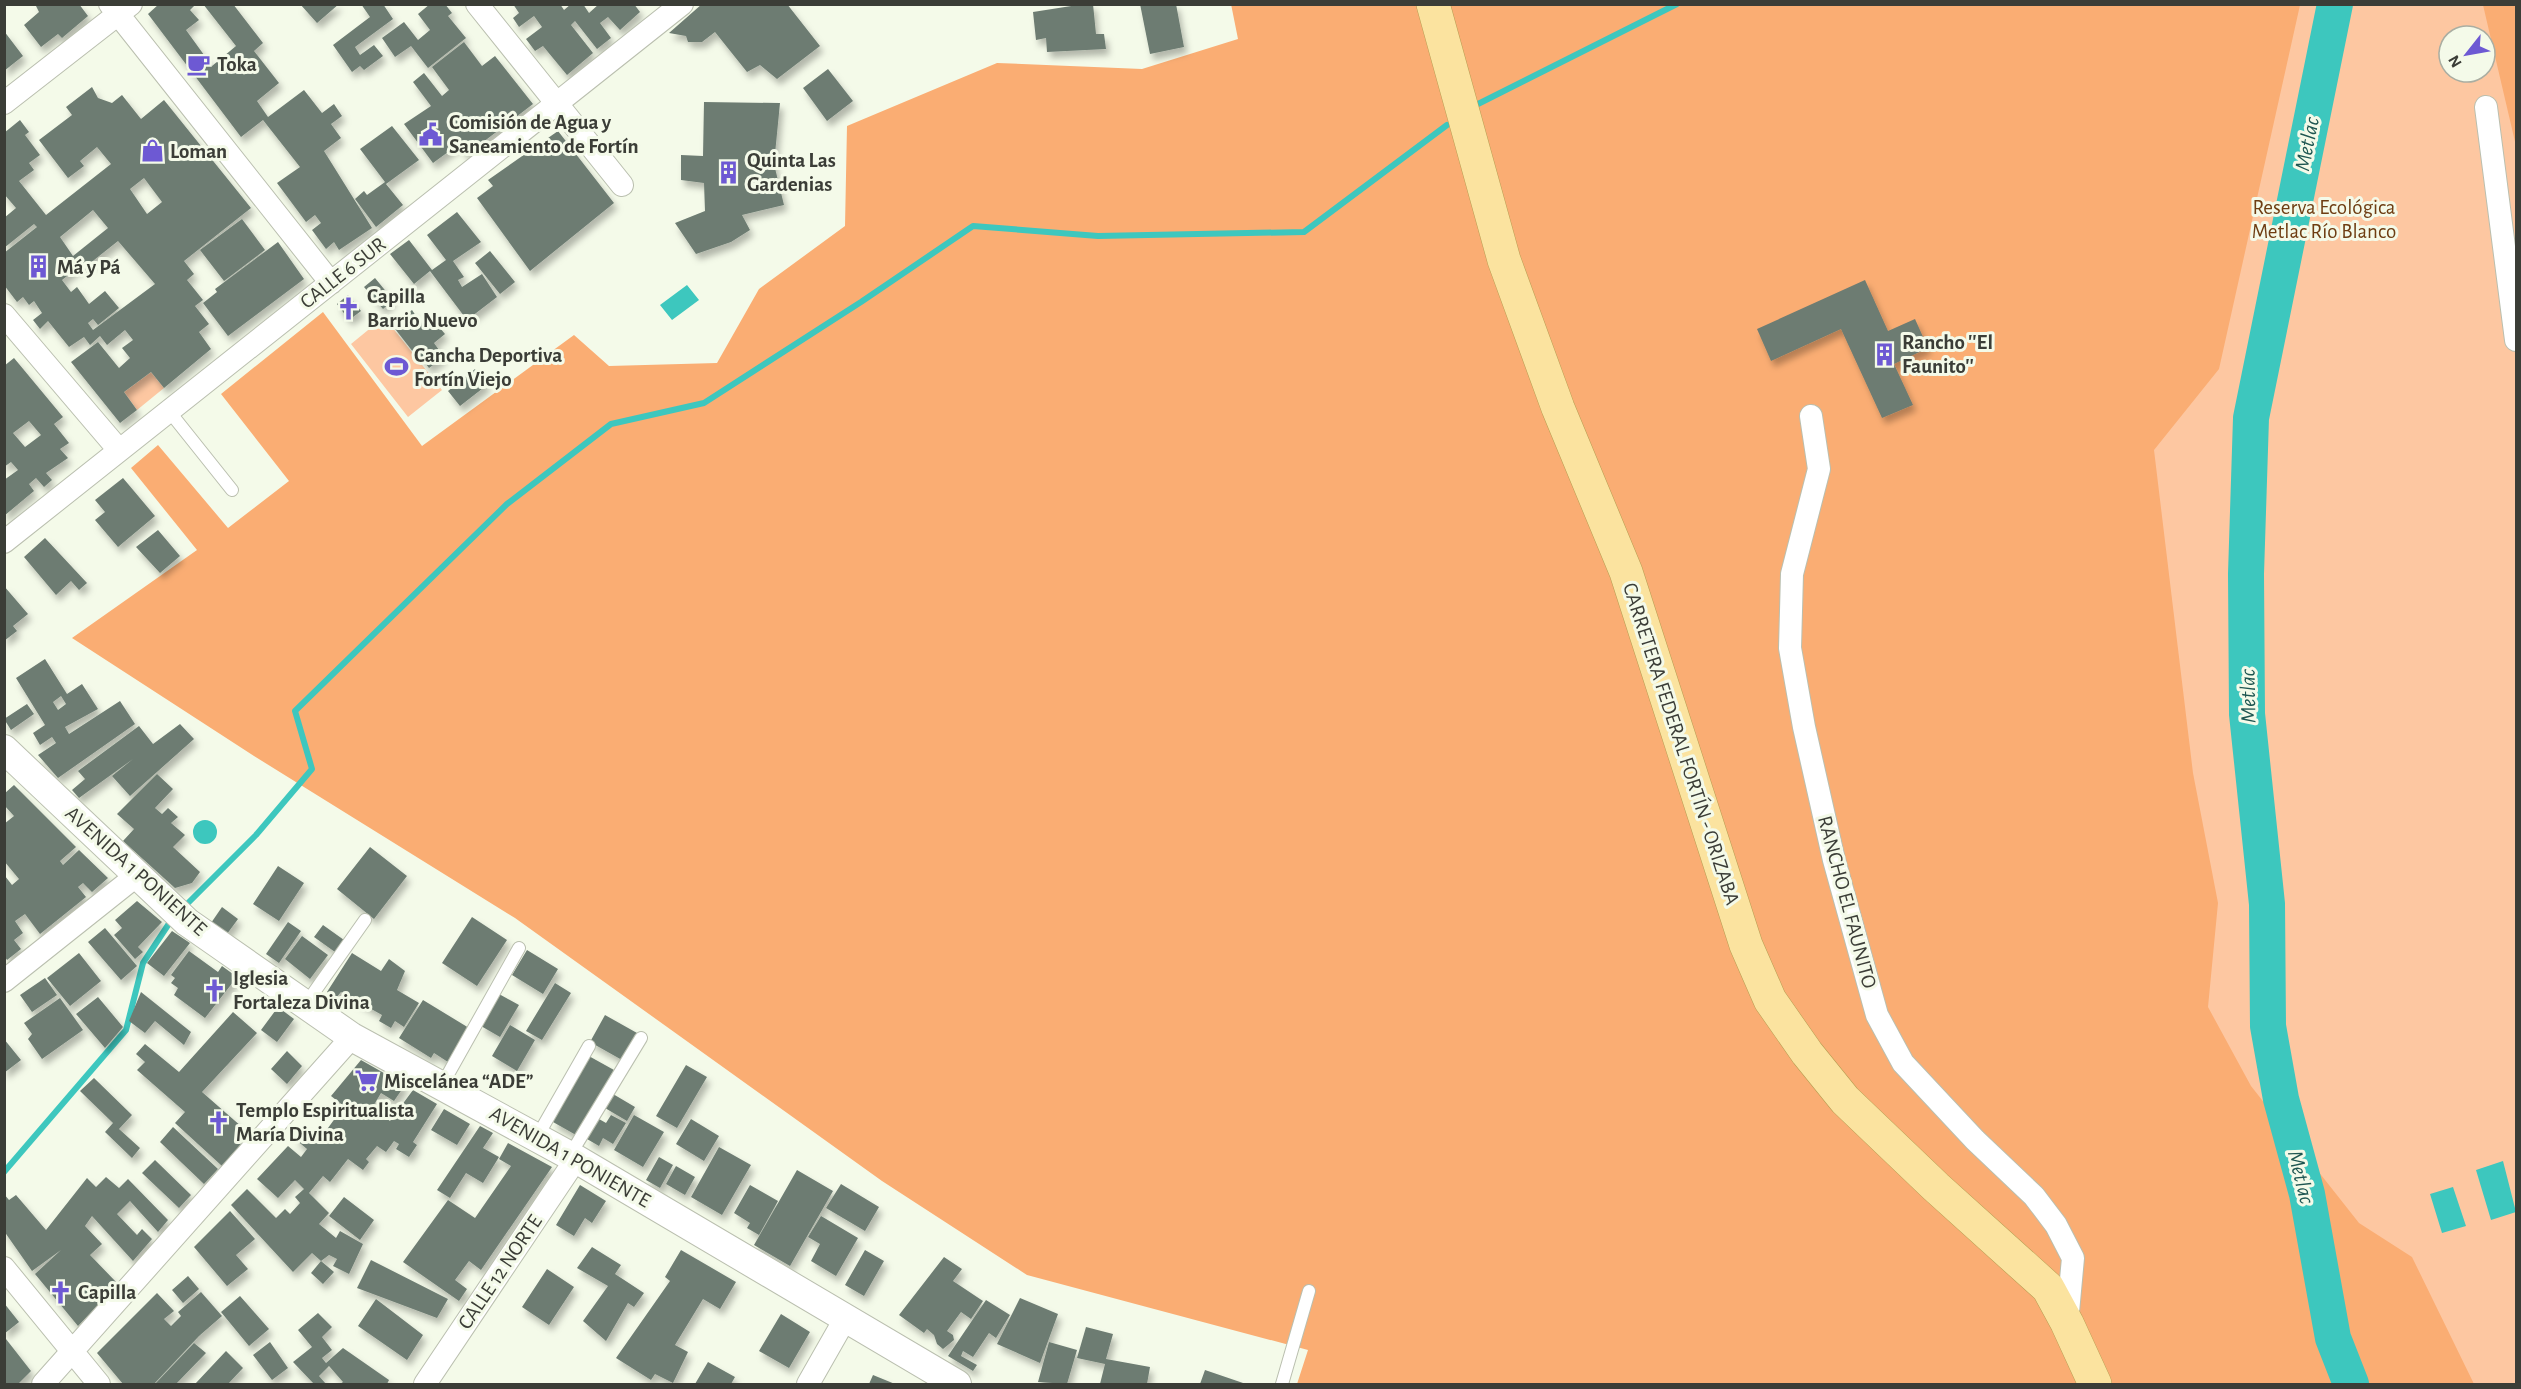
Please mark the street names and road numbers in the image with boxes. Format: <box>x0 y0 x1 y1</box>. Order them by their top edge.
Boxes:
street label: CALLE 6 SUR <box>296 233 390 313</box>
street label: CARRETERA FEDERAL FORTÍN - ORIZABA <box>1619 580 1745 908</box>
street label: AVENIDA 1 PONIENTE <box>61 802 211 940</box>
street label: RANCHO EL FAUNITO <box>1814 813 1880 991</box>
street label: AVENIDA 1 PONIENTE <box>486 1102 654 1212</box>
street label: CALLE 12 NORTE <box>454 1211 546 1333</box>

